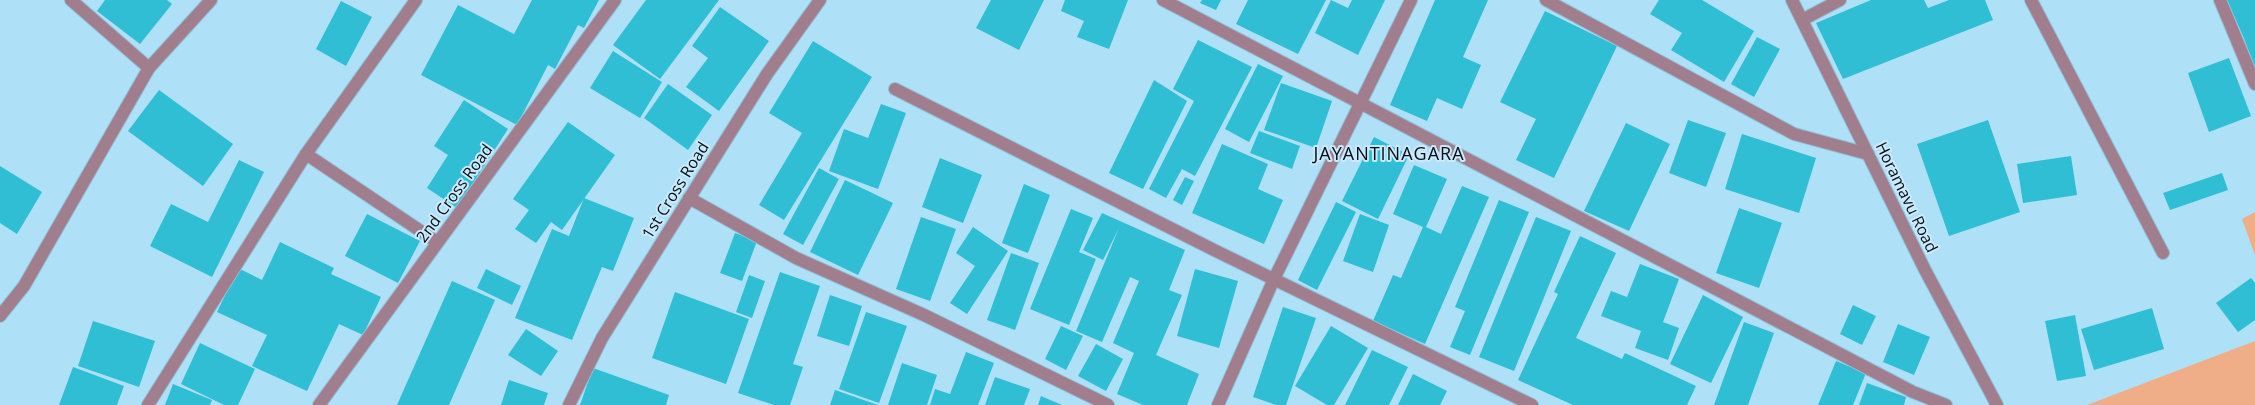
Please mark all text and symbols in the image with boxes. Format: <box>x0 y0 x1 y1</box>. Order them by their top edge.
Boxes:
street label: 1st Cross Road <box>636 137 714 243</box>
street label: Horamavu Road <box>1871 138 1943 256</box>
street label: 2nd Cross Road <box>411 139 497 247</box>
district label: JAYANTINAGARA <box>1311 141 1465 165</box>

